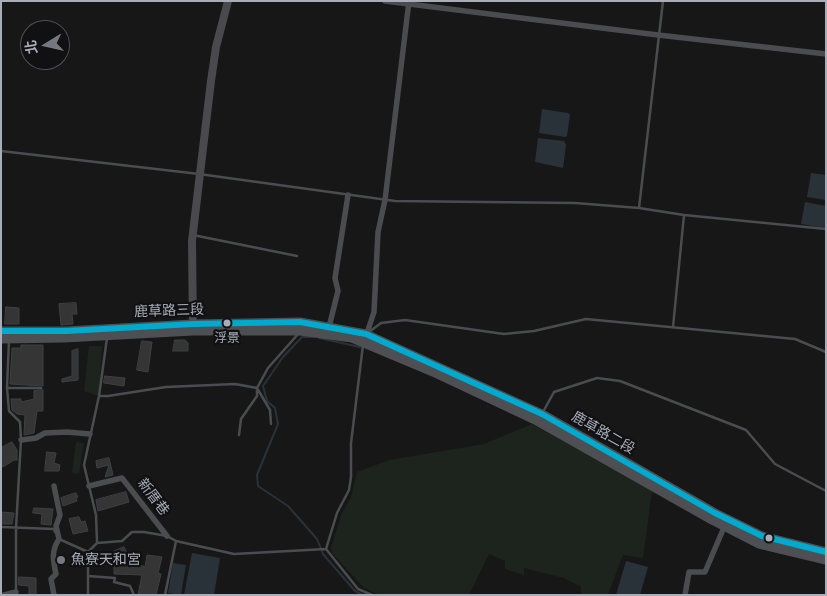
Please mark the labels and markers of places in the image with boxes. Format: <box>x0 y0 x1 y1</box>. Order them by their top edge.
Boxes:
marker: 浮景 <box>222 318 232 328</box>
place label: 浮景 <box>214 330 240 346</box>
unlabelled marker <box>764 533 774 543</box>
place label: 魚寮天和宮 <box>71 552 141 568</box>
marker: 魚寮天和宮 <box>55 554 67 566</box>

